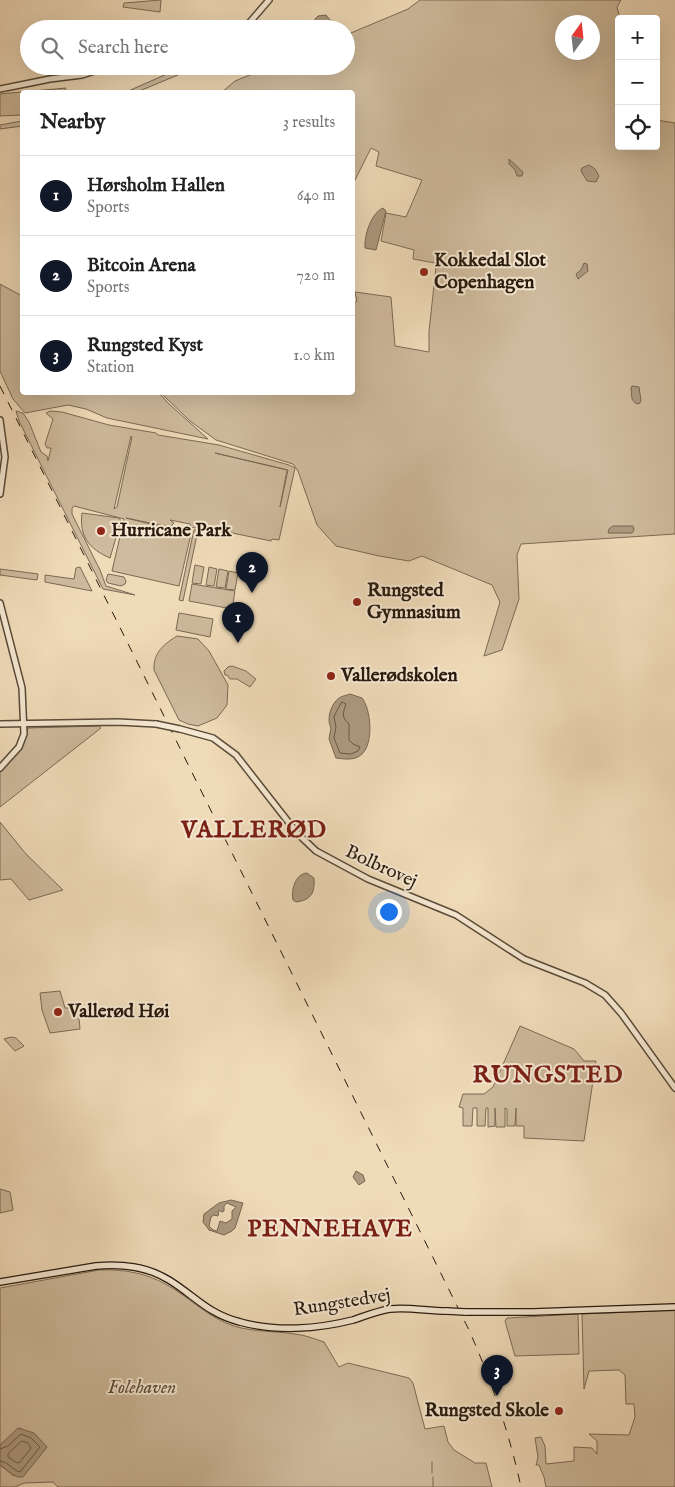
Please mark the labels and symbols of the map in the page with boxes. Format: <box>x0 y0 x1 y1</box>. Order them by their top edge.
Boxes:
north arrow <box>555 15 600 60</box>
place label: Kokkedal Slot Copenhagen <box>434 249 547 295</box>
marker: Kokkedal Slot Copenhagen <box>418 266 430 278</box>
place label: Hurricane Park <box>111 519 232 543</box>
marker: Hurricane Park <box>95 525 107 537</box>
pin: 2 <box>236 552 268 593</box>
place label: Rungsted Gymnasium <box>367 579 461 625</box>
marker: Rungsted Gymnasium <box>351 596 363 608</box>
pin: 1 <box>222 602 254 643</box>
place label: Vallerødskolen <box>340 664 458 688</box>
marker: Vallerødskolen <box>325 670 337 682</box>
district label: VALLERØD <box>180 815 327 846</box>
street label: Bolbrovej <box>341 840 421 894</box>
your location <box>376 899 402 925</box>
place label: Vallerød Høi <box>67 1000 169 1024</box>
marker: Vallerød Høi <box>52 1006 64 1018</box>
district label: RUNGSTED <box>473 1060 623 1091</box>
district label: PENNEHAVE <box>247 1214 413 1245</box>
street label: Rungstedvej <box>292 1283 392 1323</box>
pin: 3 <box>481 1355 513 1396</box>
park label: Folehaven <box>108 1376 176 1400</box>
place label: Rungsted Skole <box>424 1399 549 1423</box>
marker: Rungsted Skole <box>553 1405 565 1417</box>

